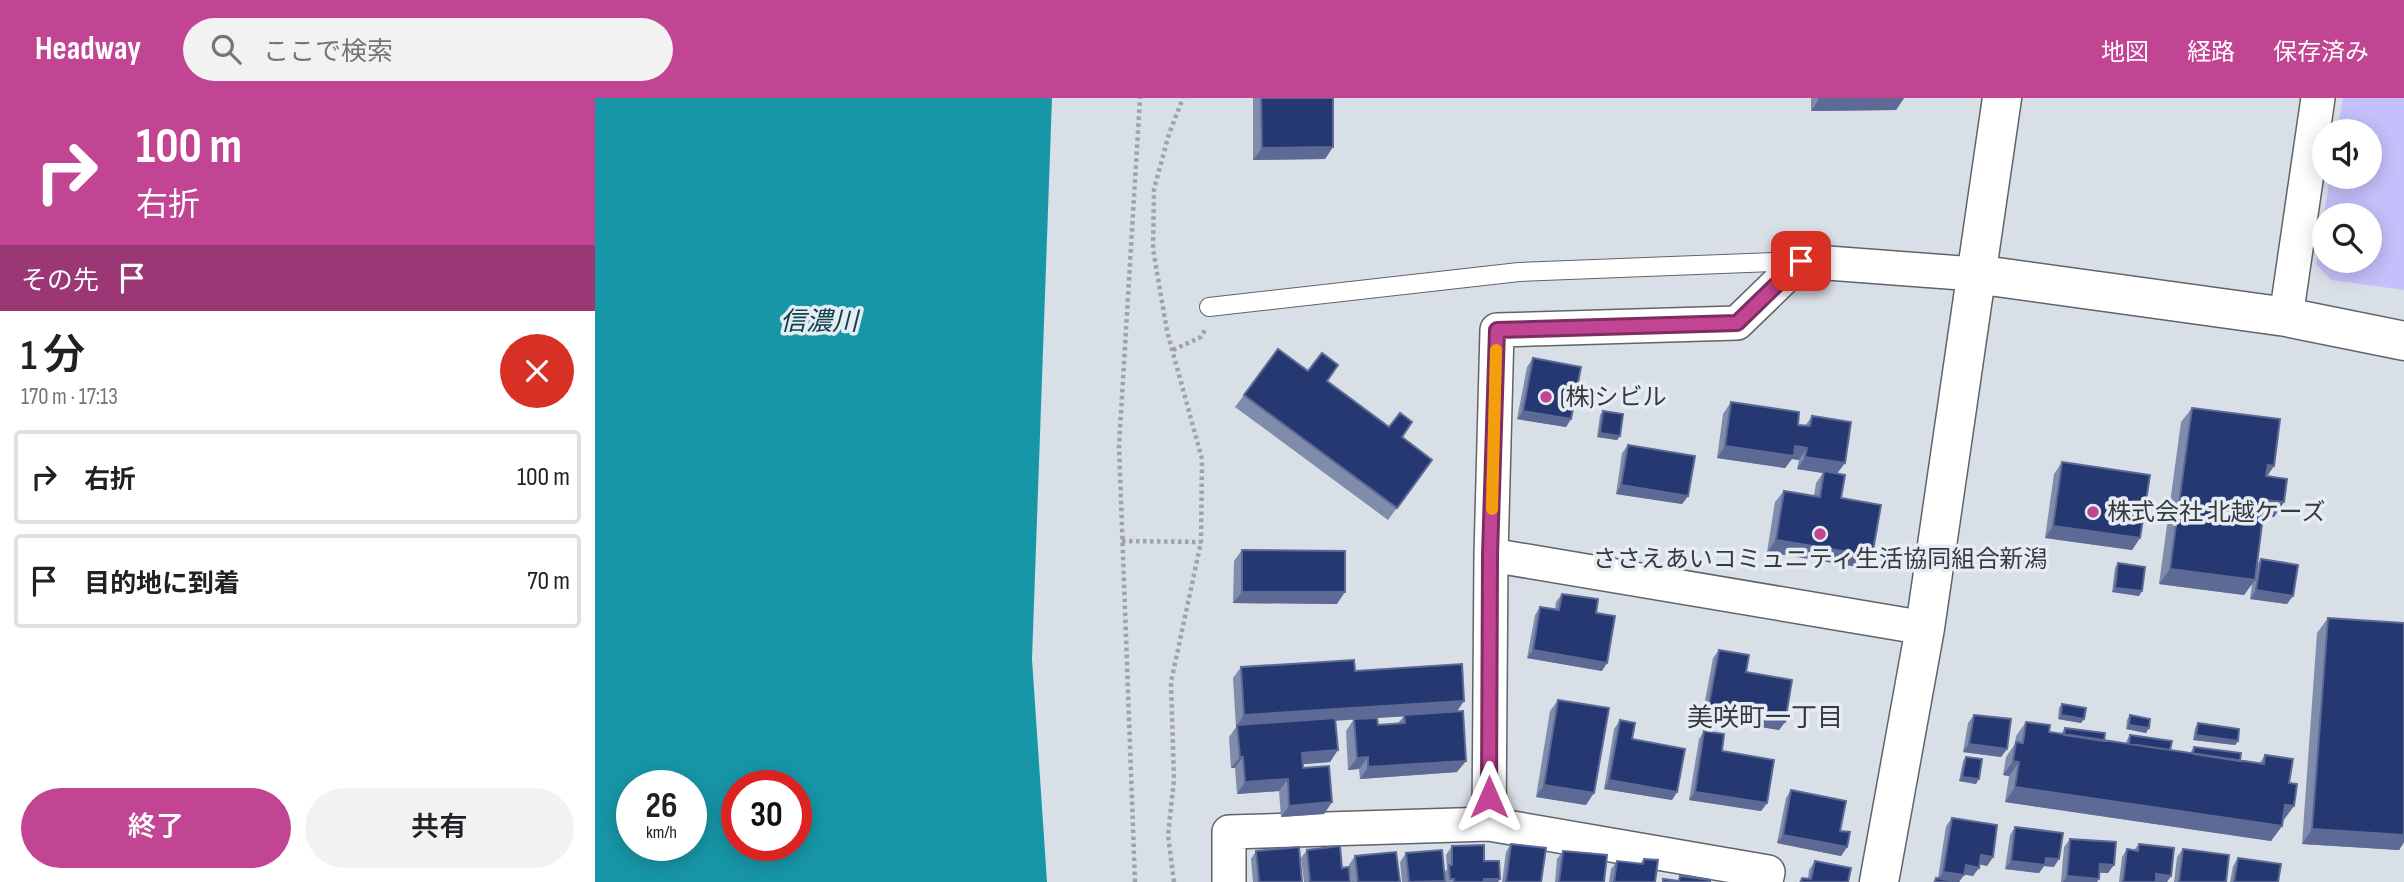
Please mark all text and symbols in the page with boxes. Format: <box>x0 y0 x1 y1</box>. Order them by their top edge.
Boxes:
search box <box>183 18 673 81</box>
text: Headway <box>35 29 141 69</box>
icon: search <box>207 30 245 68</box>
text: ここで検索 <box>263 37 393 68</box>
text: 地図 <box>2101 38 2149 67</box>
text: 経路 <box>2187 38 2235 67</box>
text: 保存済み <box>2273 38 2369 67</box>
text: 100 m <box>136 118 242 177</box>
map controls <box>2312 119 2382 273</box>
button: sound <box>2312 119 2382 189</box>
icon: right <box>21 126 112 217</box>
text: 右折 <box>136 186 200 225</box>
button: search <box>2312 203 2382 273</box>
pin <box>1771 231 1831 291</box>
icon: arrive <box>1782 242 1820 280</box>
icon: arrive <box>113 259 151 297</box>
text: その先 <box>21 266 99 297</box>
water label: 信濃川 <box>780 307 861 338</box>
text: 1 分 <box>21 331 85 382</box>
button: close <box>500 334 574 408</box>
text: 170 m · 17:13 <box>21 383 118 411</box>
place label: (株)シビル <box>1560 383 1666 412</box>
marker: (株)シビル <box>1538 389 1554 405</box>
icon: right <box>25 458 63 496</box>
text: 100 m <box>517 462 570 493</box>
text: 右折 <box>84 465 136 496</box>
place label: 株式会社 北越ケーズ <box>2107 498 2326 527</box>
marker: 株式会社 北越ケーズ <box>2085 504 2101 520</box>
marker: ささえあいコミュニティ生活協同組合新潟 <box>1812 526 1828 542</box>
place label: ささえあいコミュニティ生活協同組合新潟 <box>1593 545 2047 574</box>
icon: arrive <box>25 562 63 600</box>
text: 70 m <box>527 566 570 597</box>
text: 目的地に到着 <box>84 569 240 600</box>
district label: 美咲町一丁目 <box>1687 703 1843 734</box>
position arrow <box>1452 760 1526 834</box>
speed limit sign: 30 <box>721 770 812 861</box>
text: 26 <box>646 785 677 828</box>
button: 終了 <box>21 788 291 868</box>
button: 共有 <box>305 788 574 868</box>
text: km/h <box>646 822 677 843</box>

